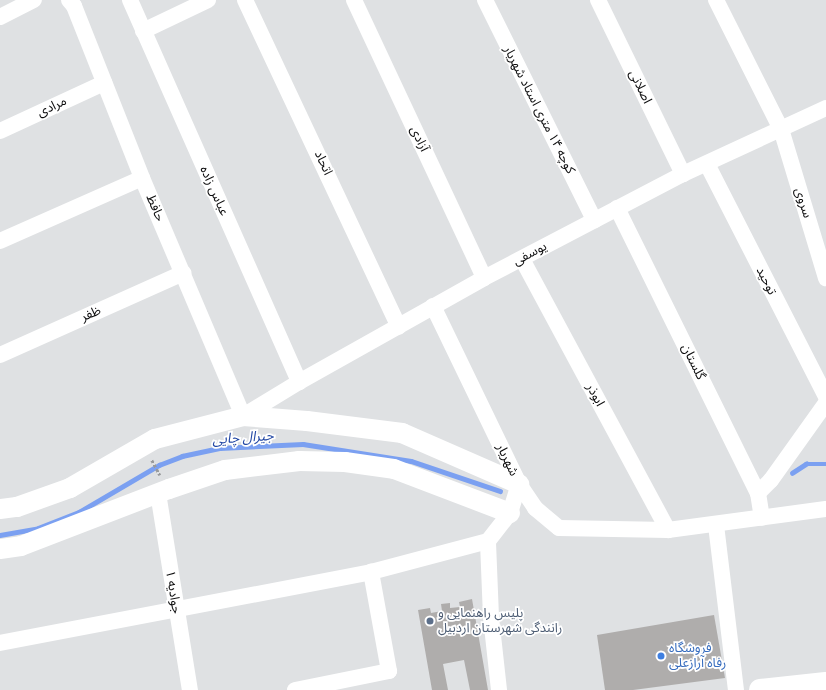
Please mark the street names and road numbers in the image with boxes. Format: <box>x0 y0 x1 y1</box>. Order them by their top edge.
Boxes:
street label: کوچه ۱۴ متری استاد شهریار <box>500 43 578 177</box>
street label: اصلانی <box>625 68 655 106</box>
street label: مرادی <box>35 93 69 121</box>
street label: آزادی <box>406 124 432 154</box>
street label: اتحاد <box>311 148 335 178</box>
street label: عباس زاده <box>196 164 232 218</box>
street label: سروی <box>791 186 815 220</box>
street label: حافظ <box>142 192 168 224</box>
street label: یوسفی <box>510 239 550 269</box>
street label: توحید <box>752 264 780 298</box>
street label: ظفر <box>79 303 103 325</box>
street label: گلستان <box>678 342 708 382</box>
street label: ابوذر <box>583 381 607 409</box>
street label: شهریار <box>493 441 521 479</box>
street label: جوادیه ۱ <box>162 569 184 615</box>

